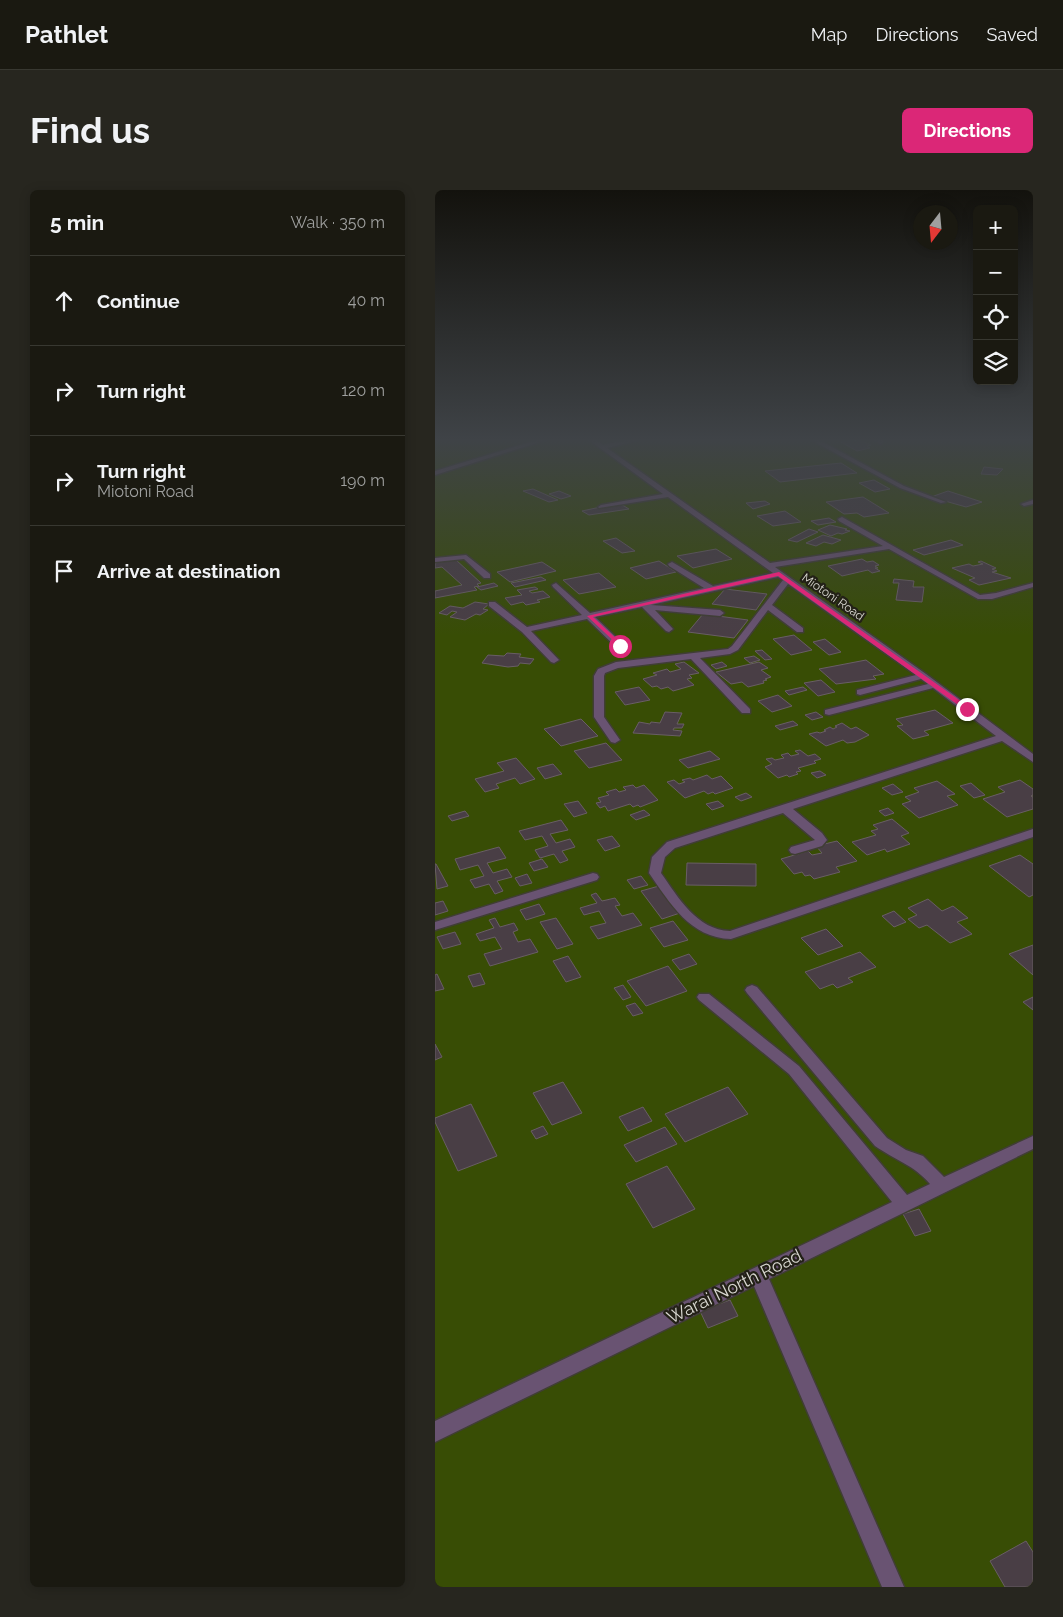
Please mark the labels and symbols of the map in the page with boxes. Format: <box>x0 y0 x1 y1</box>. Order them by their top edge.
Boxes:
north arrow <box>913 205 958 250</box>
street label: Miotoni Road <box>799 570 867 624</box>
route start <box>609 635 632 658</box>
route end <box>956 698 979 721</box>
street label: Warai North Road <box>663 1244 805 1328</box>

